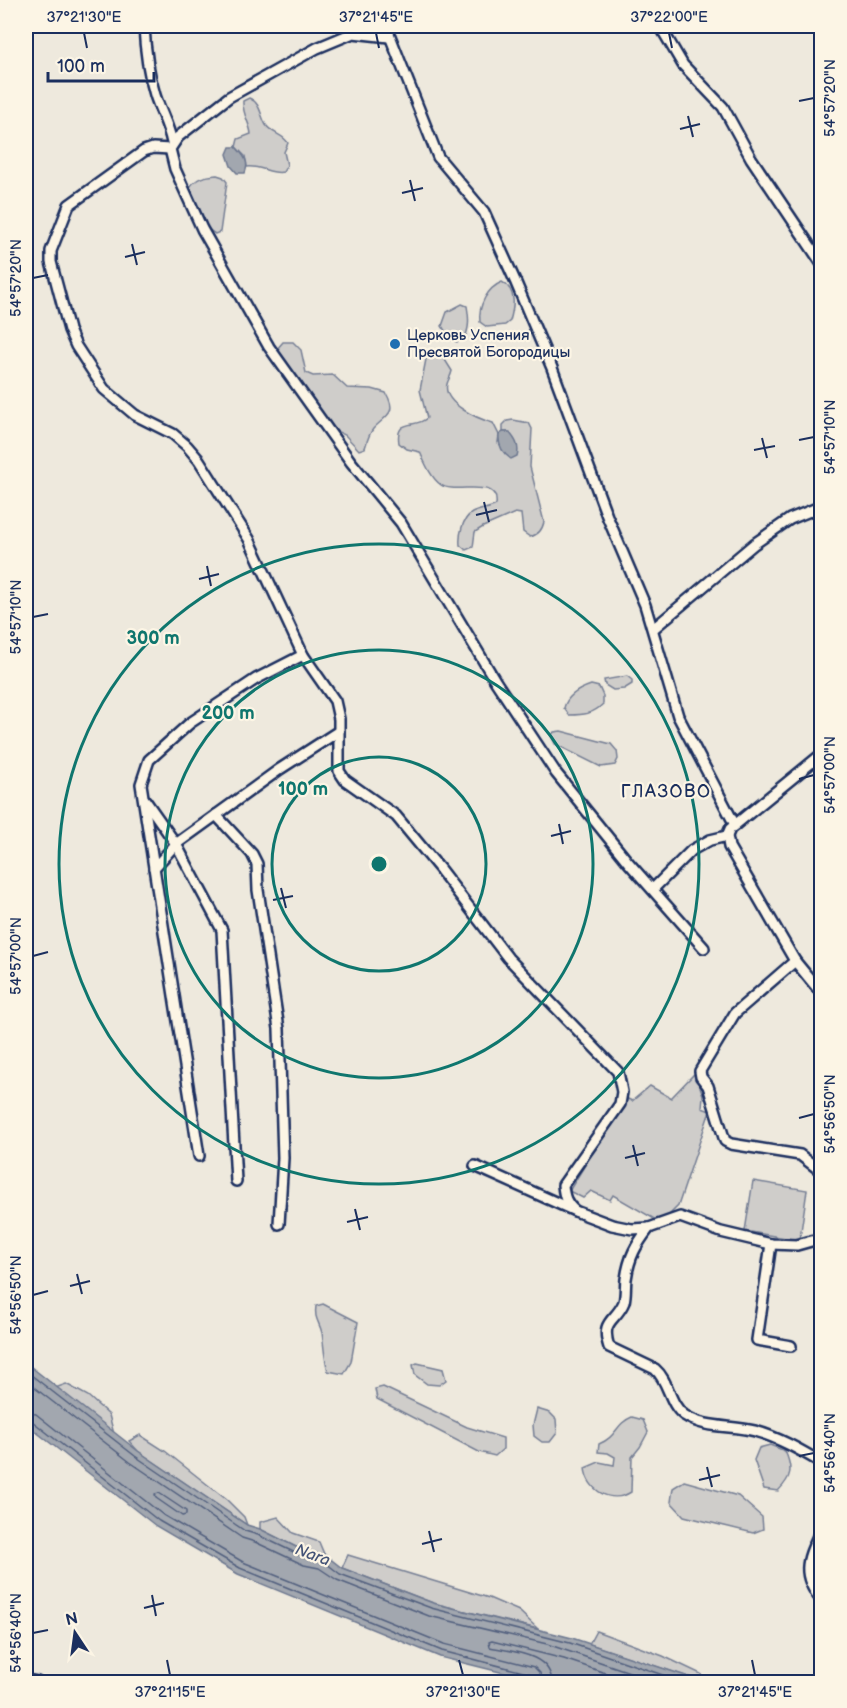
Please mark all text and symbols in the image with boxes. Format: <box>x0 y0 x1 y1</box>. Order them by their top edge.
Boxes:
text: 37°21'30"E <box>47 8 122 27</box>
text: 37°21'45"E <box>339 8 413 27</box>
text: 37°22'00"E <box>630 8 708 27</box>
scale bar <box>48 45 154 83</box>
text: 100 m <box>57 56 105 77</box>
text: 54°57'20"N <box>821 59 840 137</box>
text: 54°57'20"N <box>7 239 26 317</box>
place label: Церковь Успения Пресвятой Богородицы <box>407 326 570 362</box>
marker: Церковь Успения Пресвятой Богородицы <box>388 337 402 351</box>
text: 54°57'10"N <box>821 400 840 474</box>
text: 54°57'10"N <box>7 580 26 654</box>
text: 300 m <box>126 628 180 649</box>
text: 200 m <box>201 703 255 724</box>
text: 54°57'00"N <box>821 736 840 814</box>
text: 100 m <box>278 779 328 800</box>
district label: ГЛАЗОВО <box>621 781 711 802</box>
centre of rings <box>369 854 389 874</box>
text: 54°57'00"N <box>7 917 26 995</box>
text: 54°56'50"N <box>821 1074 840 1154</box>
text: 54°56'50"N <box>7 1255 26 1335</box>
text: 54°56'40"N <box>821 1413 840 1493</box>
water label: Nara <box>292 1540 333 1570</box>
text: 54°56'40"N <box>7 1593 26 1673</box>
north arrow <box>45 1603 105 1663</box>
text: N <box>64 1609 80 1630</box>
text: 37°21'15"E <box>134 1683 206 1702</box>
text: 37°21'30"E <box>426 1683 501 1702</box>
text: 37°21'45"E <box>718 1683 792 1702</box>

